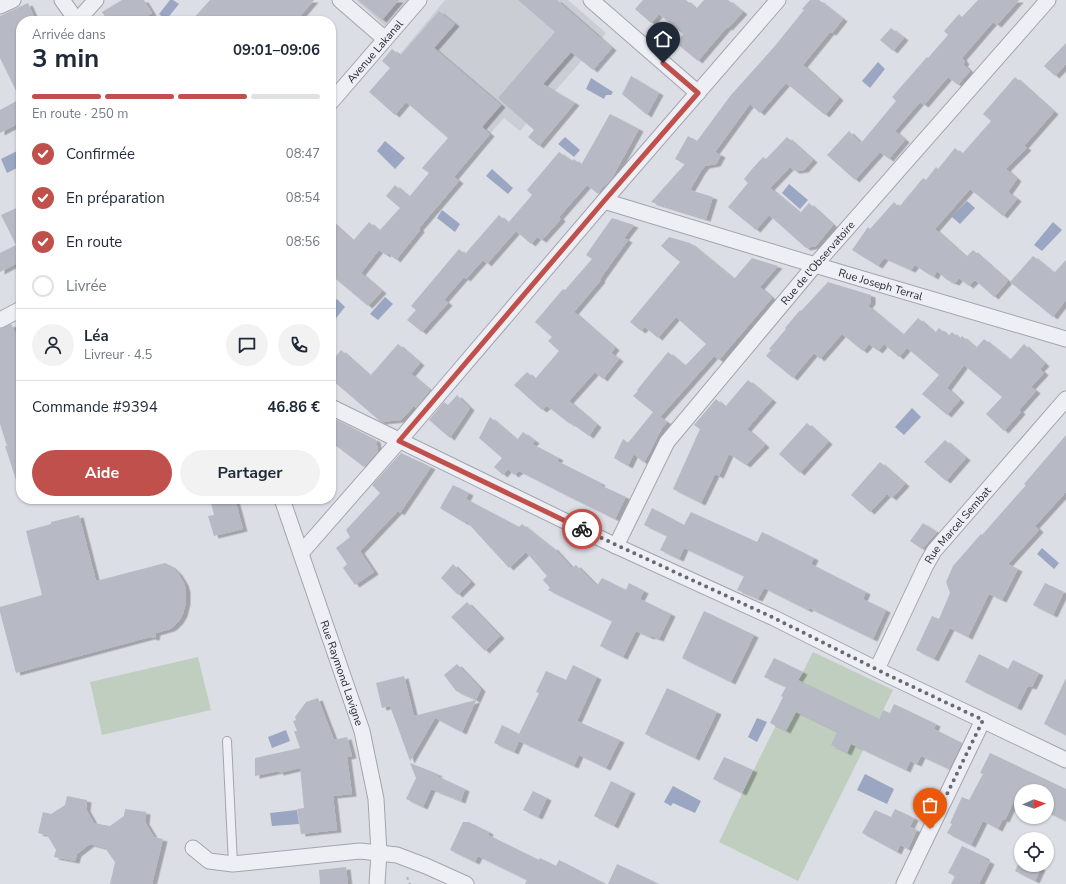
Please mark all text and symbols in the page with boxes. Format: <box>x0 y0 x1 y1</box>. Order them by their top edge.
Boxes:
street label: Avenue Lakanal <box>343 16 407 86</box>
pin <box>646 22 680 63</box>
text: Arrivée dans <box>32 26 106 44</box>
icon: home <box>652 28 674 50</box>
text: 09:01–09:06 <box>233 40 320 60</box>
text: 3 min <box>32 41 99 76</box>
text: En route · 250 m <box>32 105 128 123</box>
icon: check <box>32 143 54 165</box>
text: Confirmée <box>66 144 135 164</box>
text: 08:47 <box>286 145 320 163</box>
icon: check <box>32 187 54 209</box>
text: En préparation <box>66 188 165 208</box>
text: 08:54 <box>286 189 320 207</box>
street label: Rue de l'Observatoire <box>777 217 858 308</box>
icon: check <box>32 231 54 253</box>
text: En route <box>66 232 122 252</box>
text: 08:56 <box>286 233 320 251</box>
street label: Rue Joseph Terral <box>837 265 925 304</box>
text: Livrée <box>66 276 107 296</box>
button: person <box>32 324 74 366</box>
button: chat <box>226 324 268 366</box>
button: phone <box>278 324 320 366</box>
text: Léa <box>84 326 109 346</box>
text: Livreur · 4.5 <box>84 346 152 364</box>
text: Commande #9394 <box>32 397 158 417</box>
text: 46.86 € <box>267 397 320 417</box>
button: Aide <box>32 450 172 496</box>
button: Partager <box>180 450 320 496</box>
street label: Rue Marcel Sembat <box>921 483 994 566</box>
courier <box>562 509 602 549</box>
icon: bike <box>571 518 593 540</box>
street label: Rue Raymond Lavigne <box>317 618 367 728</box>
north arrow <box>1014 784 1054 824</box>
map controls <box>1014 784 1054 872</box>
pin <box>913 788 947 829</box>
icon: bag <box>919 794 941 816</box>
button: locate <box>1014 832 1054 872</box>

